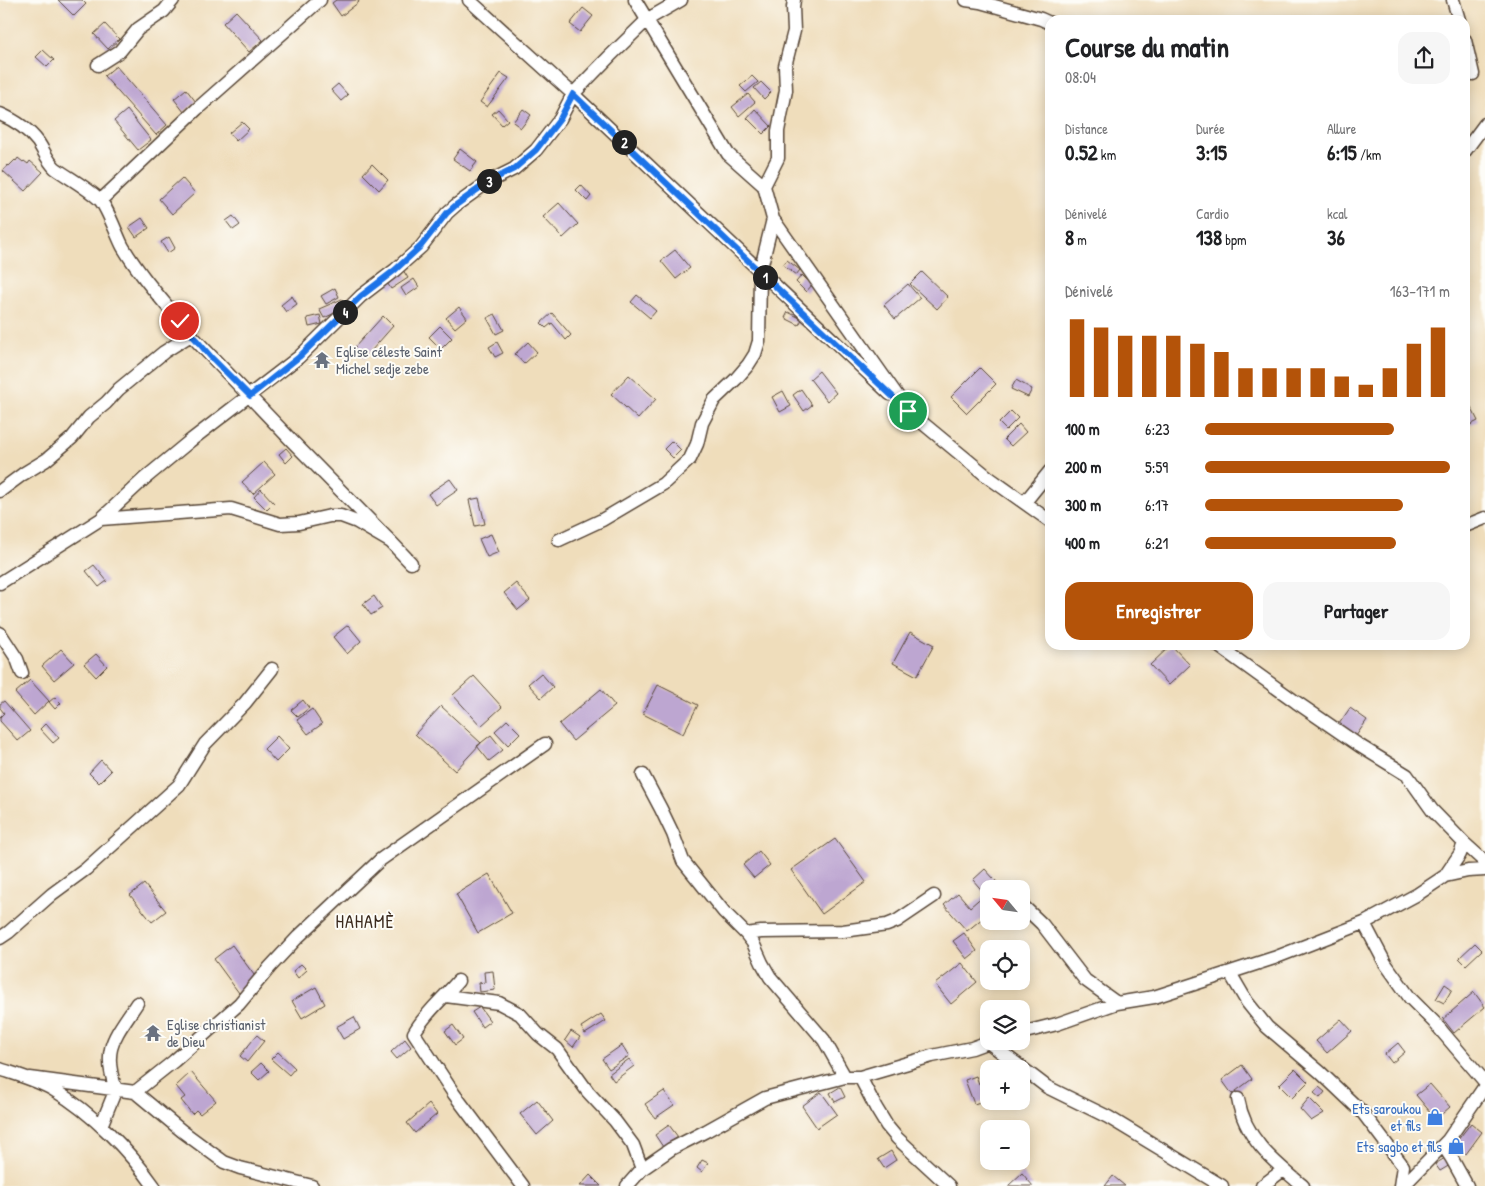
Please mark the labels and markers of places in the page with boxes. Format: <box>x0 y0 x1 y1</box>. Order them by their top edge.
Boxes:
pin: 2 <box>612 130 636 154</box>
pin: 3 <box>476 168 502 194</box>
pin: 1 <box>752 264 778 290</box>
pin <box>159 300 201 342</box>
pin: 4 <box>332 300 358 324</box>
place label: Eglise céleste Saint Michel sedje zebe <box>336 341 443 379</box>
temple icon: Eglise céleste Saint Michel sedje zebe <box>312 350 332 370</box>
pin <box>887 390 929 432</box>
place label: Eglise christianist de Dieu <box>167 1014 266 1052</box>
temple icon: Eglise christianist de Dieu <box>143 1023 163 1043</box>
place label: Ets saroukou et fils <box>1352 1098 1421 1136</box>
shop icon: Ets saroukou et fils <box>1425 1107 1445 1127</box>
place label: Ets sagbo et fils <box>1357 1136 1442 1157</box>
shop icon: Ets sagbo et fils <box>1446 1136 1466 1156</box>

